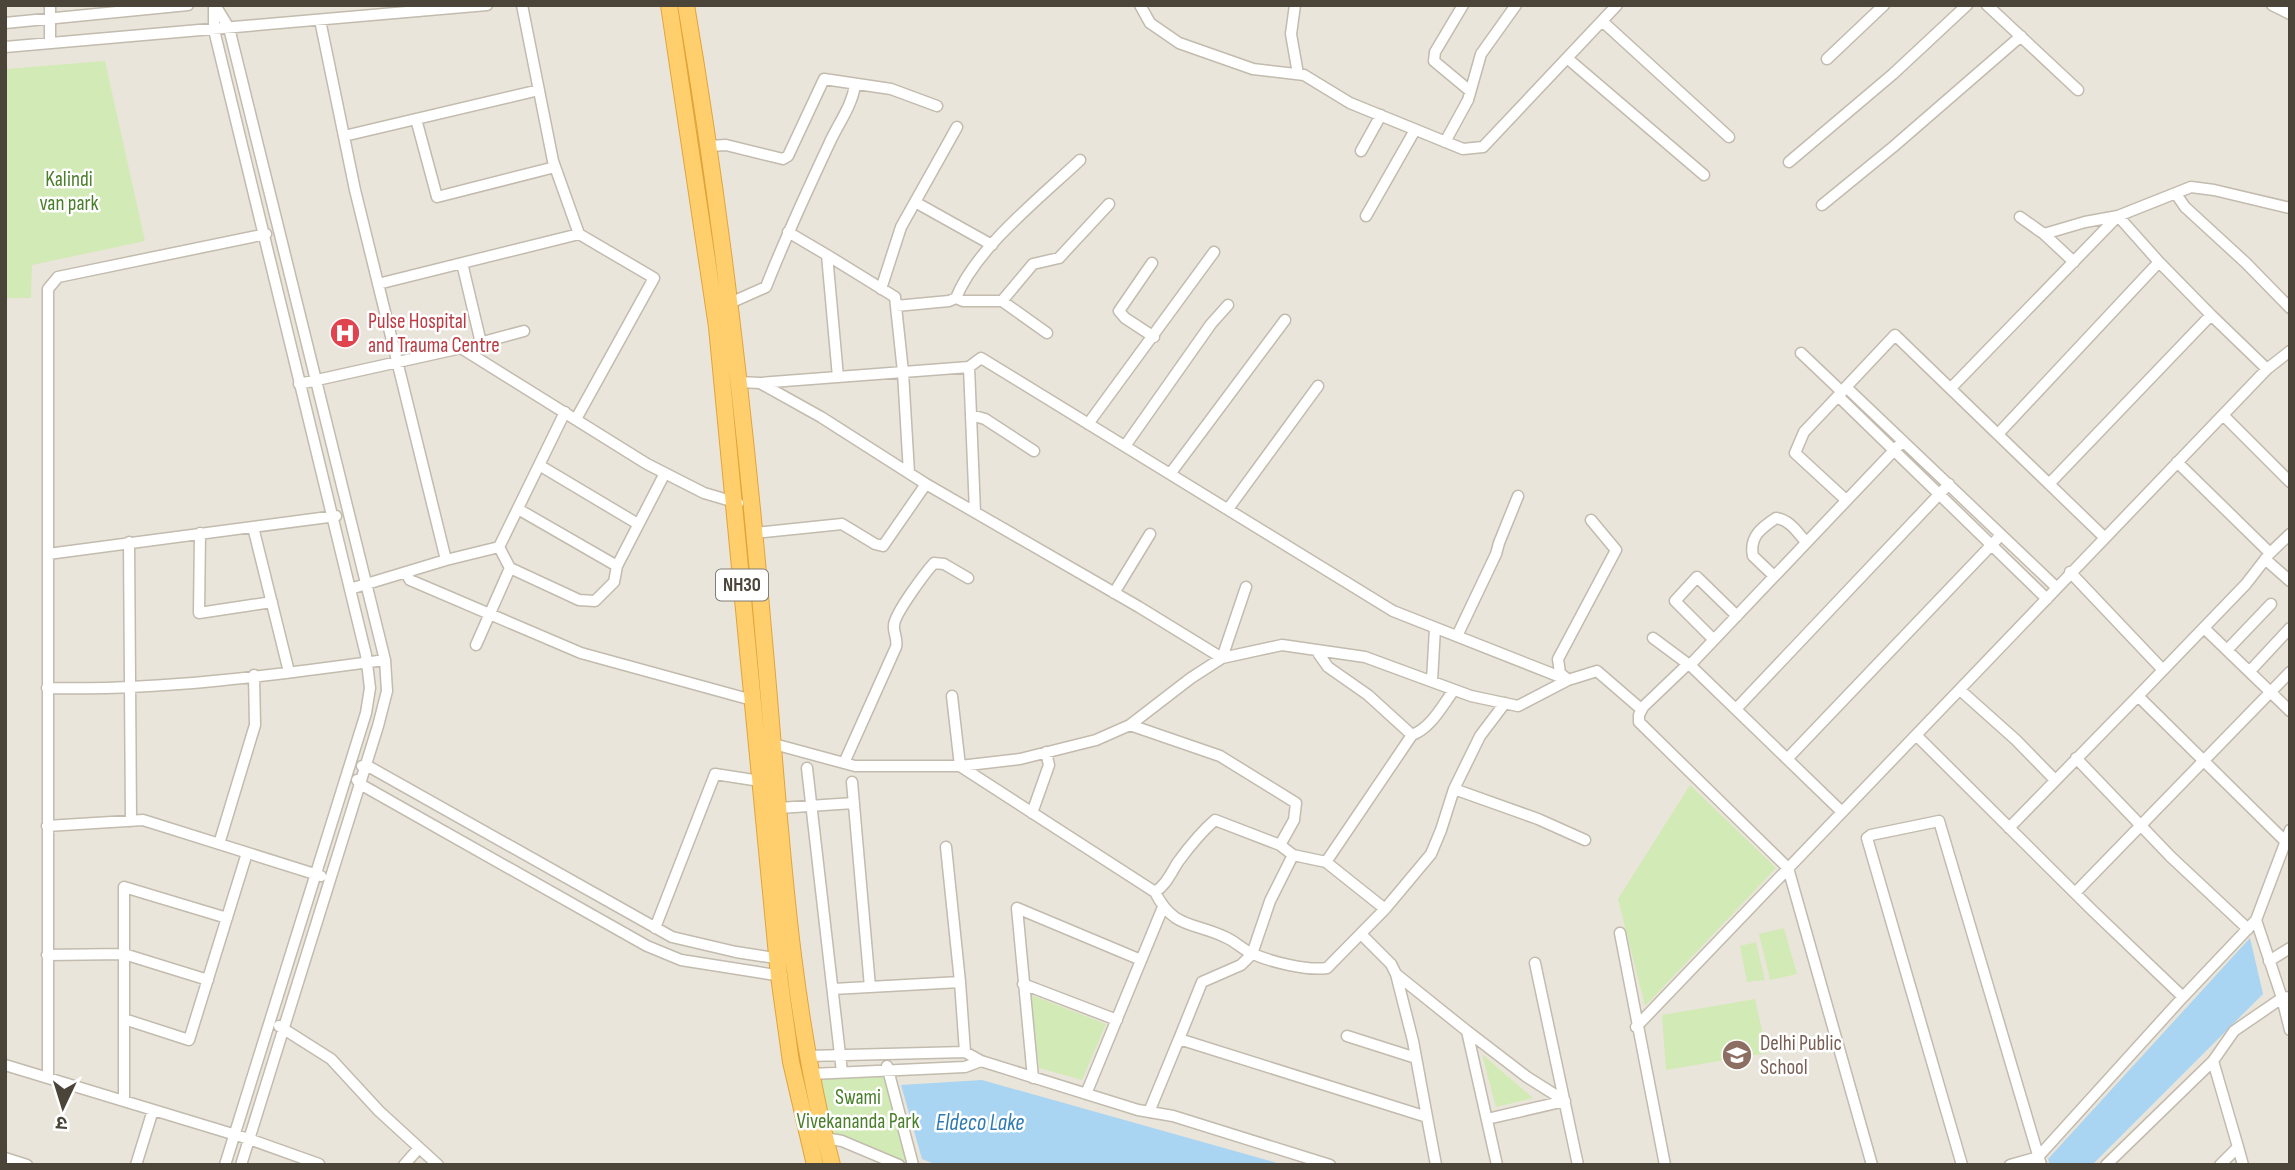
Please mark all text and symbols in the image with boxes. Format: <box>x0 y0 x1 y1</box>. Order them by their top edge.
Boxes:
park label: Kalindi van park <box>39 167 99 216</box>
place label: Pulse Hospital and Trauma Centre <box>368 309 500 358</box>
hospital icon: Pulse Hospital and Trauma Centre <box>328 316 362 350</box>
road number: NH30 <box>716 570 768 600</box>
place label: Delhi Public School <box>1760 1031 1842 1080</box>
school or university icon: Delhi Public School <box>1720 1038 1754 1072</box>
north arrow <box>28 1072 98 1142</box>
park label: Swami Vivekananda Park <box>797 1085 919 1134</box>
water label: Eldeco Lake <box>936 1109 1024 1137</box>
text: उ <box>55 1111 68 1134</box>

